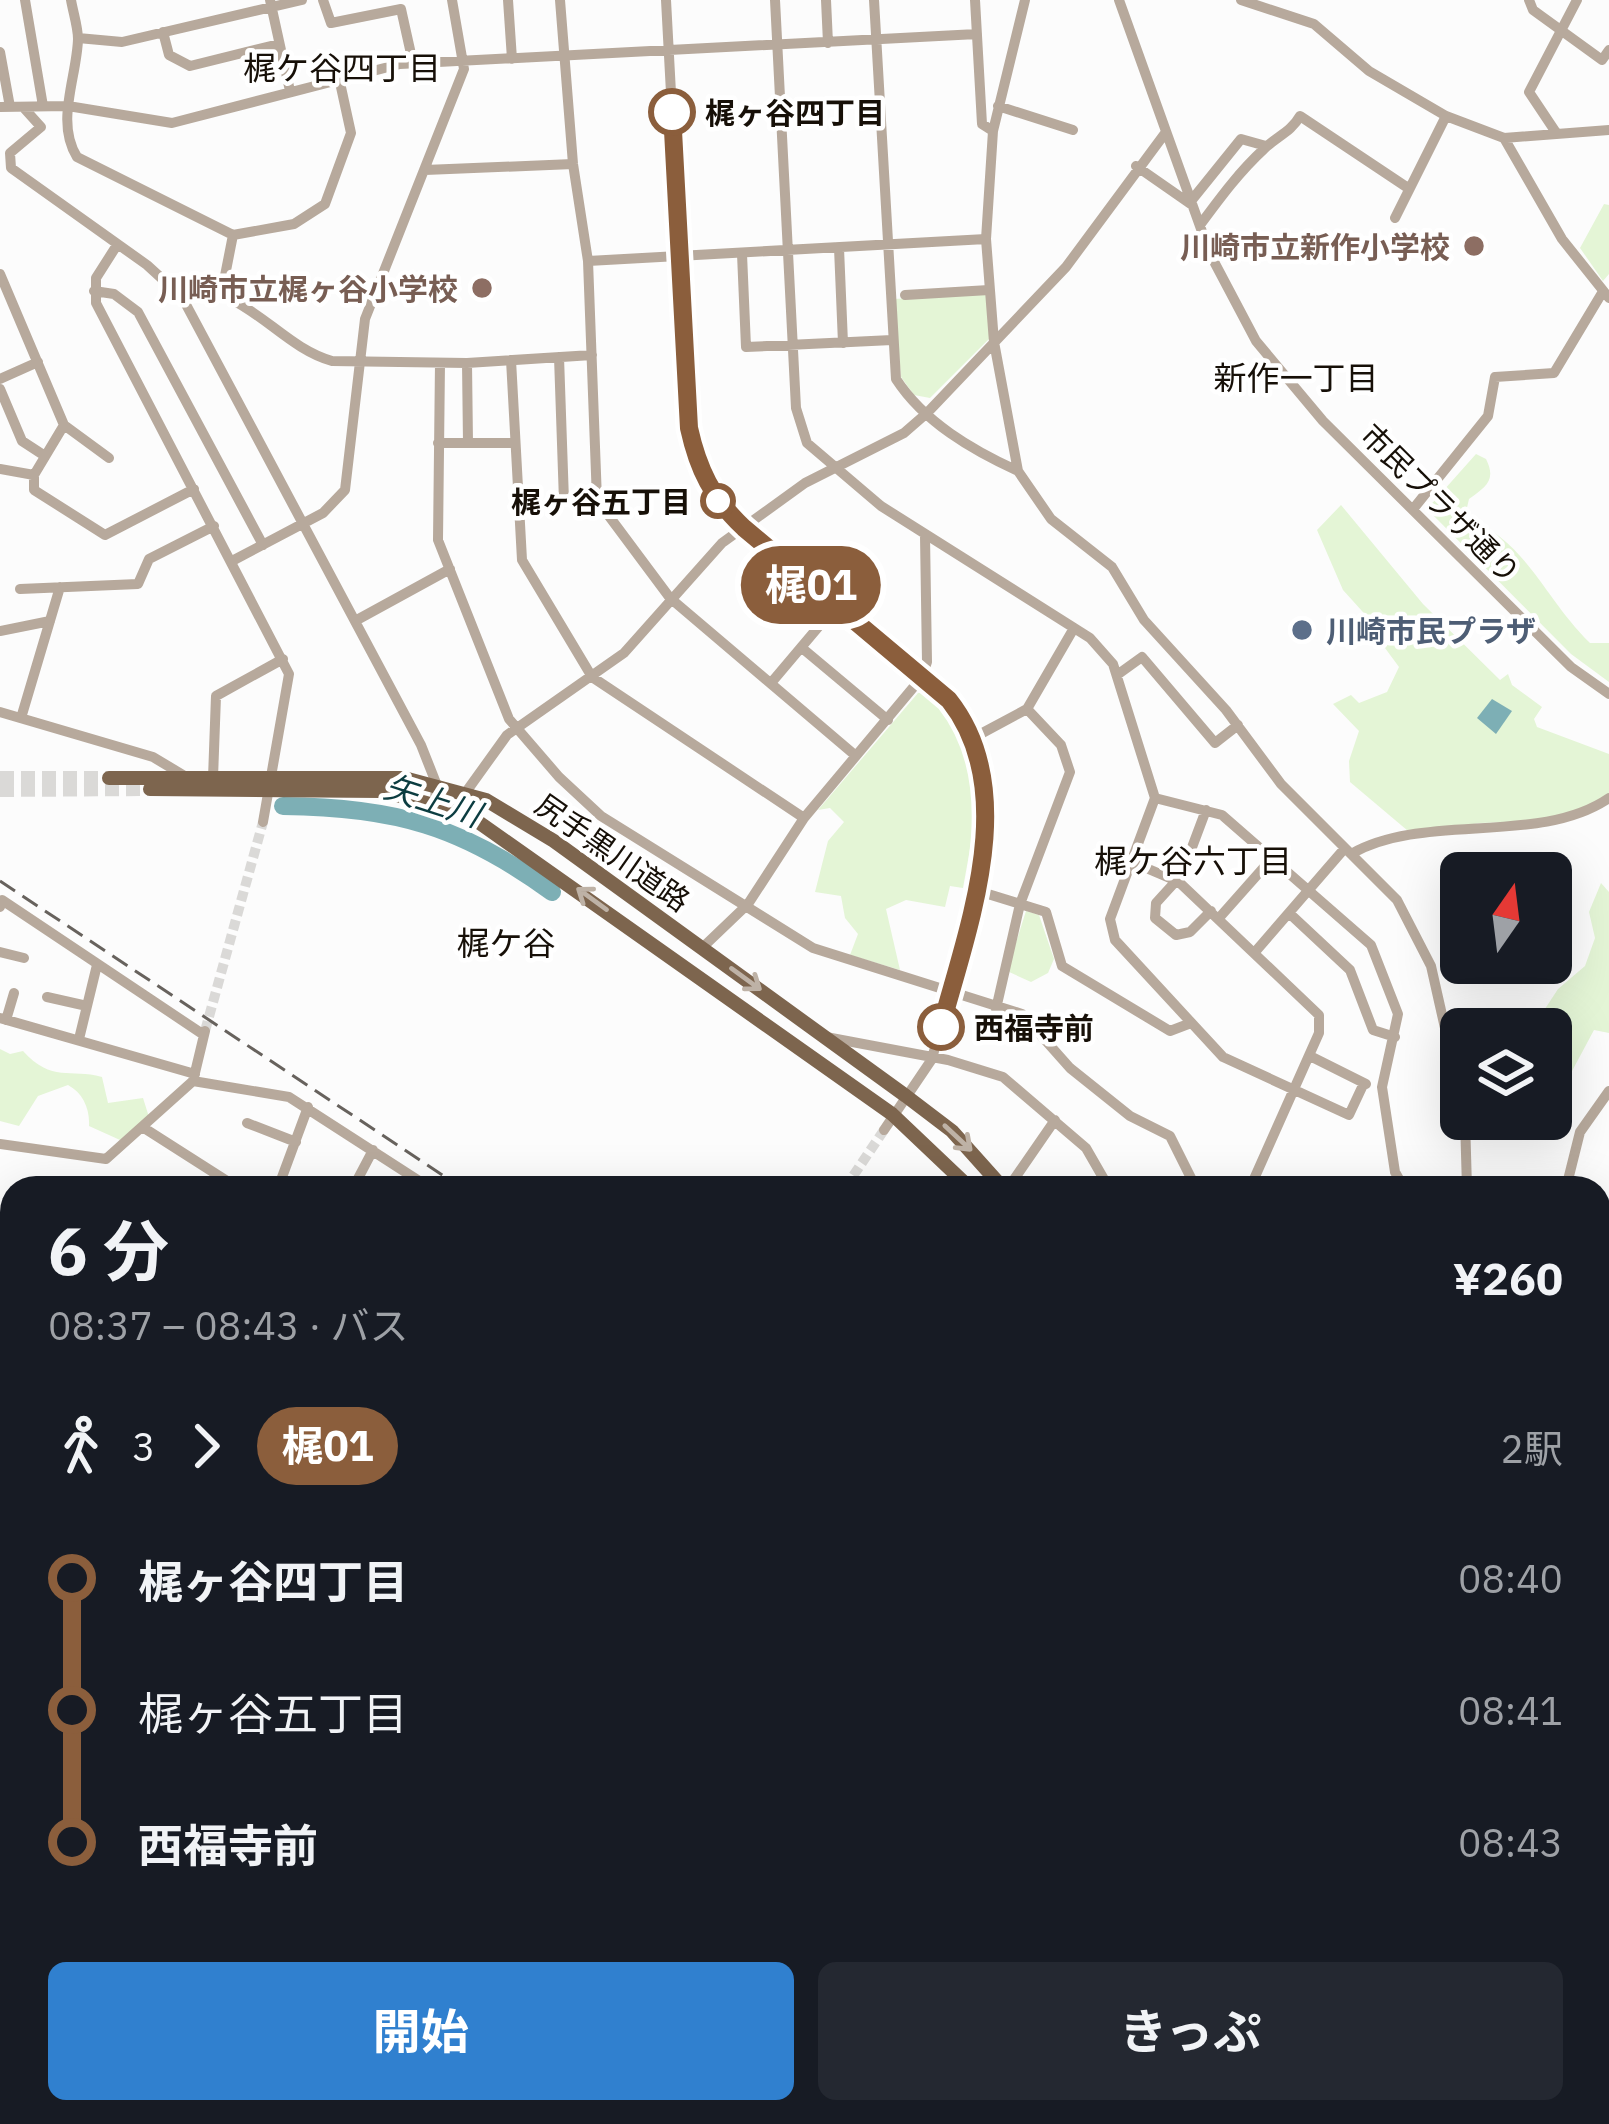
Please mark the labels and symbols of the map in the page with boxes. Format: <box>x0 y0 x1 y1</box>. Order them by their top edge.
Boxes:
district label: 梶ケ谷四丁目 <box>243 46 441 89</box>
marker: 梶ヶ谷四丁目 <box>650 90 694 134</box>
place label: 梶ヶ谷四丁目 <box>705 93 885 132</box>
place label: 川崎市立新作小学校 <box>1180 227 1450 266</box>
marker: 川崎市立新作小学校 <box>1461 233 1487 259</box>
place label: 川崎市立梶ヶ谷小学校 <box>158 269 458 308</box>
marker: 川崎市立梶ヶ谷小学校 <box>469 275 495 301</box>
district label: 新作一丁目 <box>1214 356 1379 399</box>
street label: 市民プラザ通り <box>1353 415 1529 591</box>
place label: 梶ヶ谷五丁目 <box>511 482 691 521</box>
marker: 梶ヶ谷五丁目 <box>702 485 734 517</box>
line badge: 梶01 <box>742 546 880 624</box>
place label: 川崎市民プラザ <box>1326 611 1536 650</box>
marker: 川崎市民プラザ <box>1289 617 1315 643</box>
water label: 矢上川 <box>379 764 490 837</box>
street label: 尻手黒川道路 <box>528 784 698 920</box>
district label: 梶ケ谷六丁目 <box>1094 839 1292 882</box>
north arrow <box>1440 852 1572 984</box>
one-way arrow <box>577 887 610 912</box>
district label: 梶ケ谷 <box>457 921 556 964</box>
one-way arrow <box>729 966 762 991</box>
marker: 西福寺前 <box>919 1005 963 1049</box>
place label: 西福寺前 <box>974 1008 1094 1047</box>
one-way arrow <box>942 1123 972 1152</box>

